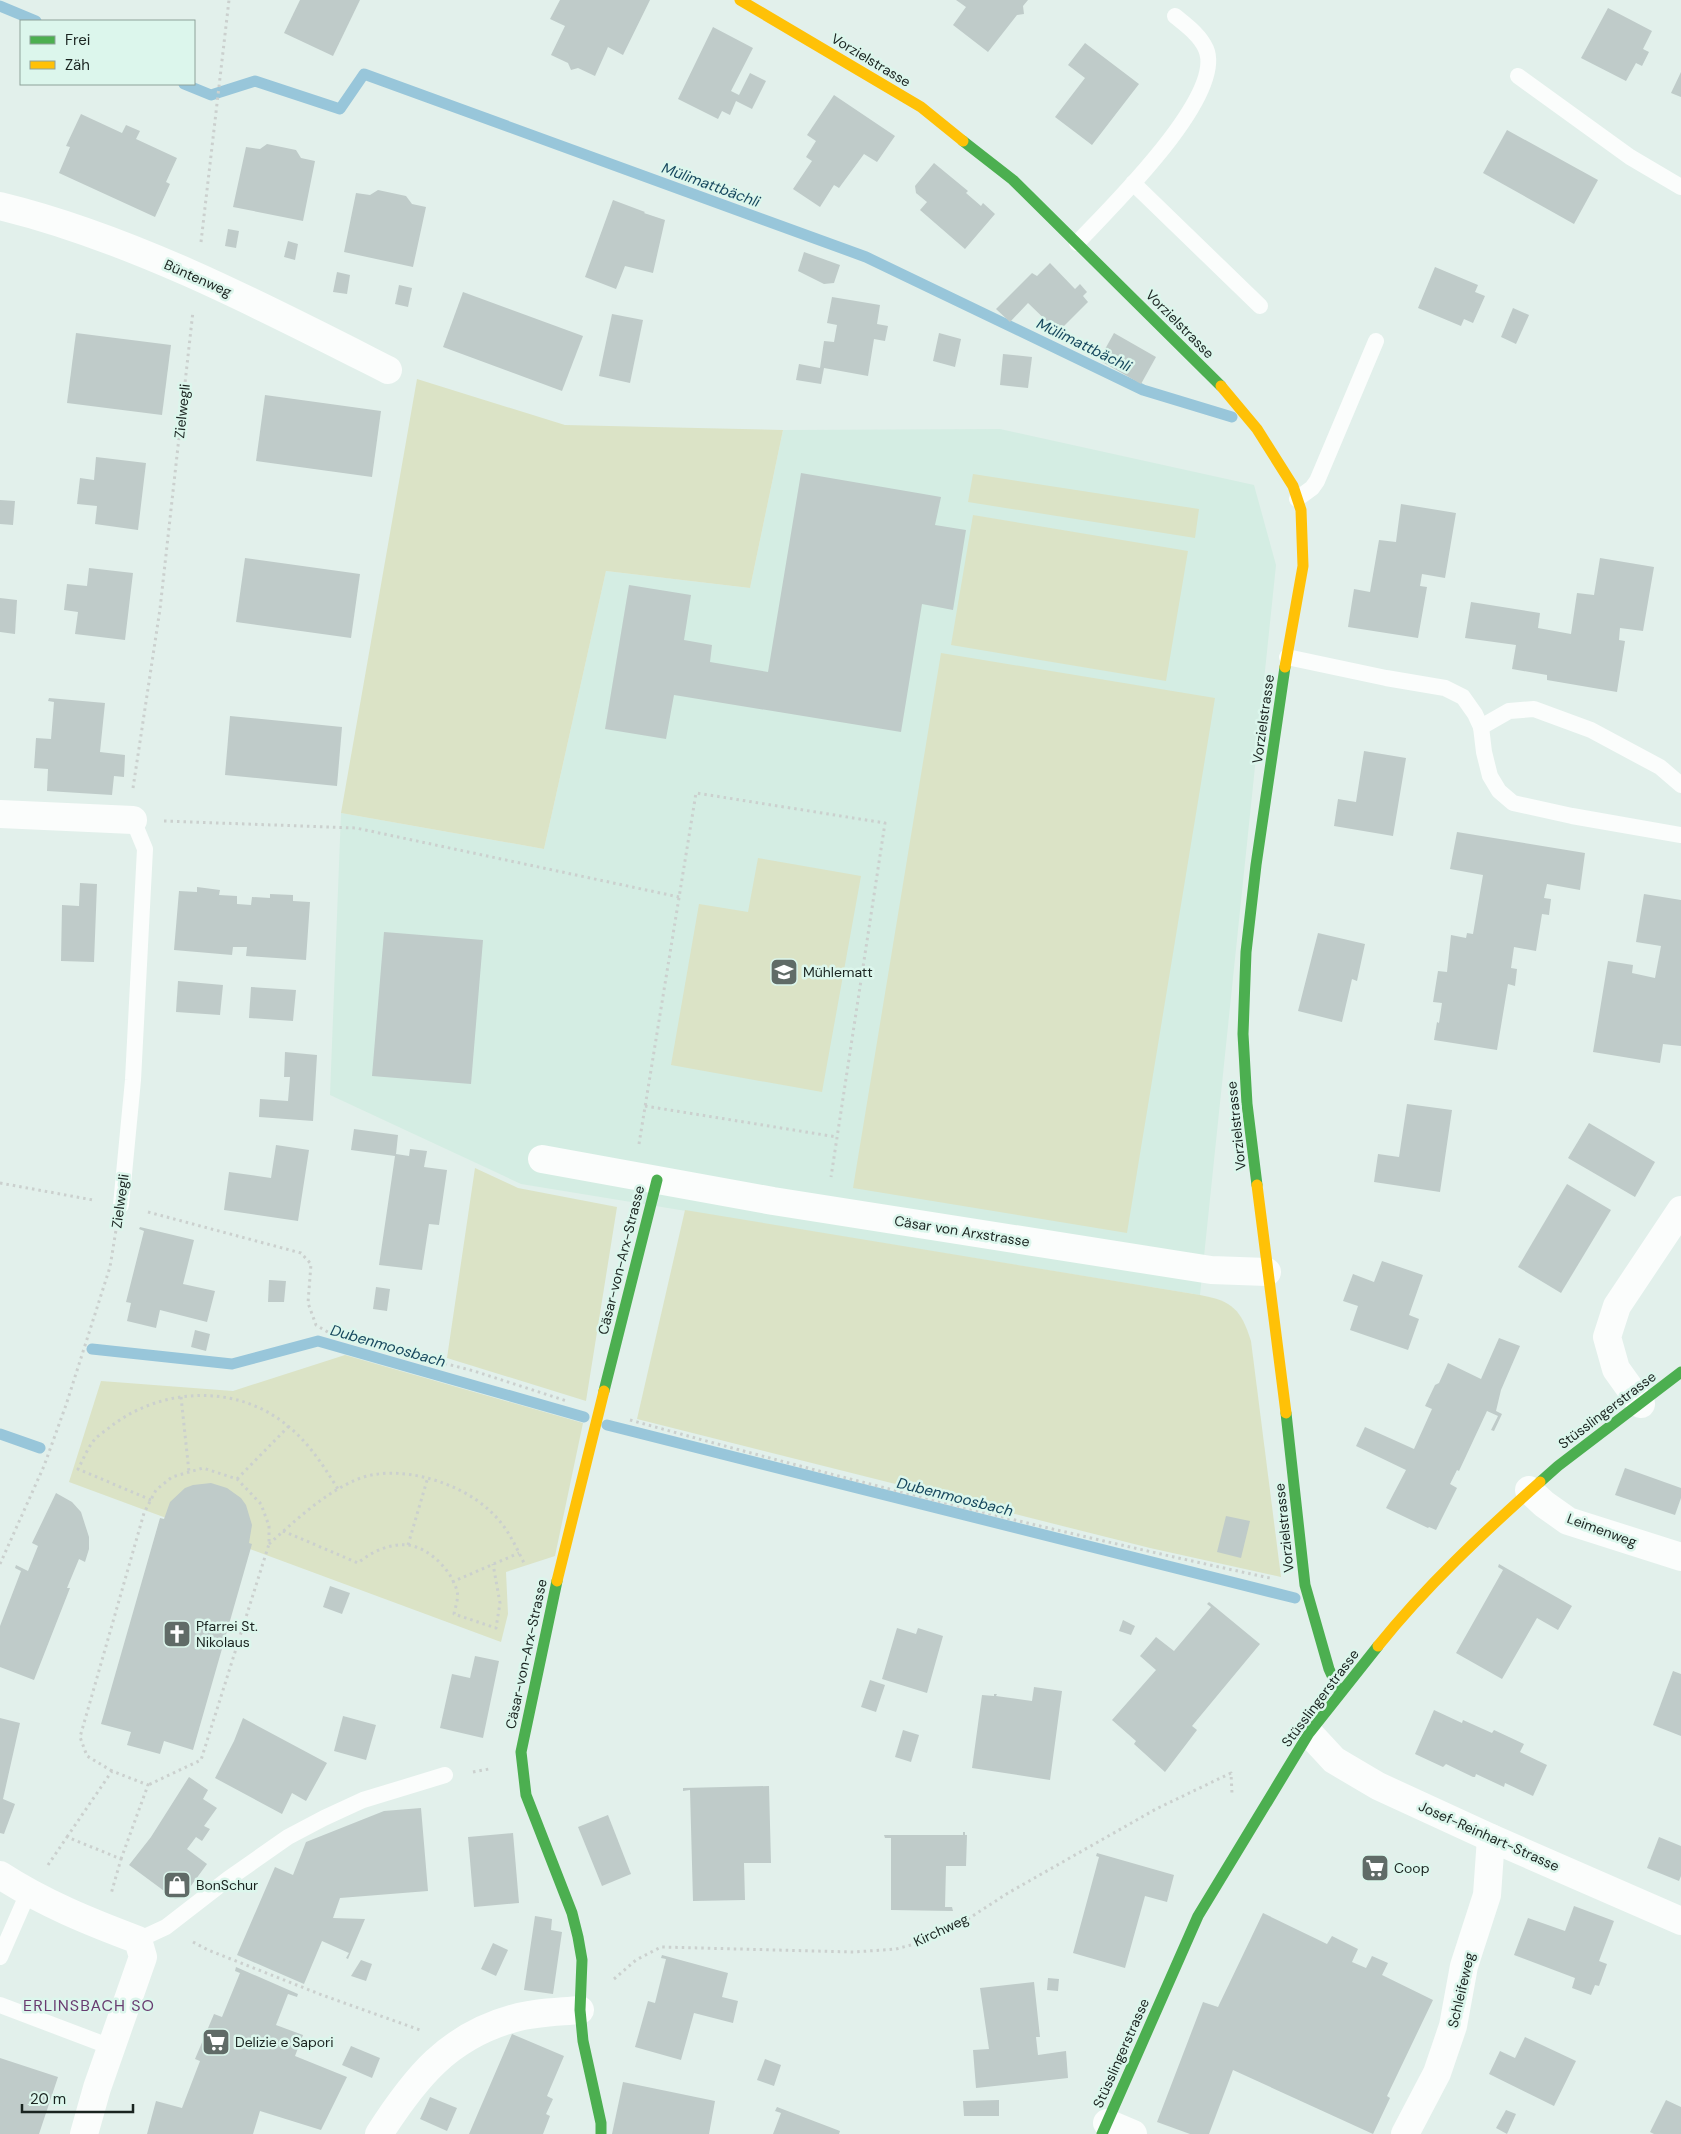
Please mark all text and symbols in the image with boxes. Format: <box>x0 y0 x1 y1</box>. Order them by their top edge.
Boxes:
legend <box>20 20 195 85</box>
street label: Vorzielstrasse <box>828 29 914 91</box>
text: Frei <box>65 30 90 50</box>
text: Zäh <box>65 55 90 75</box>
water label: Mülimattbächli <box>659 158 763 212</box>
street label: Büntenweg <box>161 255 235 301</box>
street label: Vorzielstrasse <box>1142 286 1218 362</box>
water label: Mülimattbächli <box>1033 313 1135 377</box>
street label: Zielwegli <box>170 383 194 439</box>
street label: Vorzielstrasse <box>1248 673 1278 765</box>
school or university icon: Mühlematt <box>769 957 799 987</box>
place label: Mühlematt <box>803 963 873 981</box>
street label: Vorzielstrasse <box>1222 1080 1250 1172</box>
street label: Zielwegli <box>107 1173 133 1229</box>
street label: Cäsar-von-Arx-Strasse <box>594 1184 648 1336</box>
street label: Cäsar von Arxstrasse <box>893 1211 1031 1251</box>
water label: Dubenmoosbach <box>328 1320 448 1372</box>
street label: Stüsslingerstrasse <box>1555 1367 1660 1453</box>
water label: Dubenmoosbach <box>895 1473 1016 1521</box>
street label: Vorzielstrasse <box>1270 1482 1298 1574</box>
street label: Leimenweg <box>1565 1509 1640 1551</box>
street label: Cäsar-von-Arx-Strasse <box>501 1577 551 1731</box>
place label: Pfarrei St. Nikolaus <box>196 1617 258 1651</box>
church icon: Pfarrei St. Nikolaus <box>162 1619 192 1649</box>
street label: Stüsslingerstrasse <box>1277 1645 1363 1750</box>
street label: Josef-Reinhart-Strasse <box>1416 1797 1562 1875</box>
supermarket icon: Coop <box>1360 1853 1390 1883</box>
place label: Coop <box>1394 1859 1430 1877</box>
shop icon: BonSchur <box>162 1870 192 1900</box>
place label: BonSchur <box>196 1876 258 1894</box>
street label: Kirchweg <box>911 1909 972 1951</box>
street label: Schleifeweg <box>1444 1950 1478 2029</box>
district label: ERLINSBACH SO <box>23 1995 155 2016</box>
street label: Stüsslingerstrasse <box>1089 1995 1153 2111</box>
supermarket icon: Delizie e Sapori <box>201 2027 231 2057</box>
place label: Delizie e Sapori <box>235 2033 334 2051</box>
scale bar <box>22 2082 134 2114</box>
text: 20 m <box>30 2089 66 2109</box>

